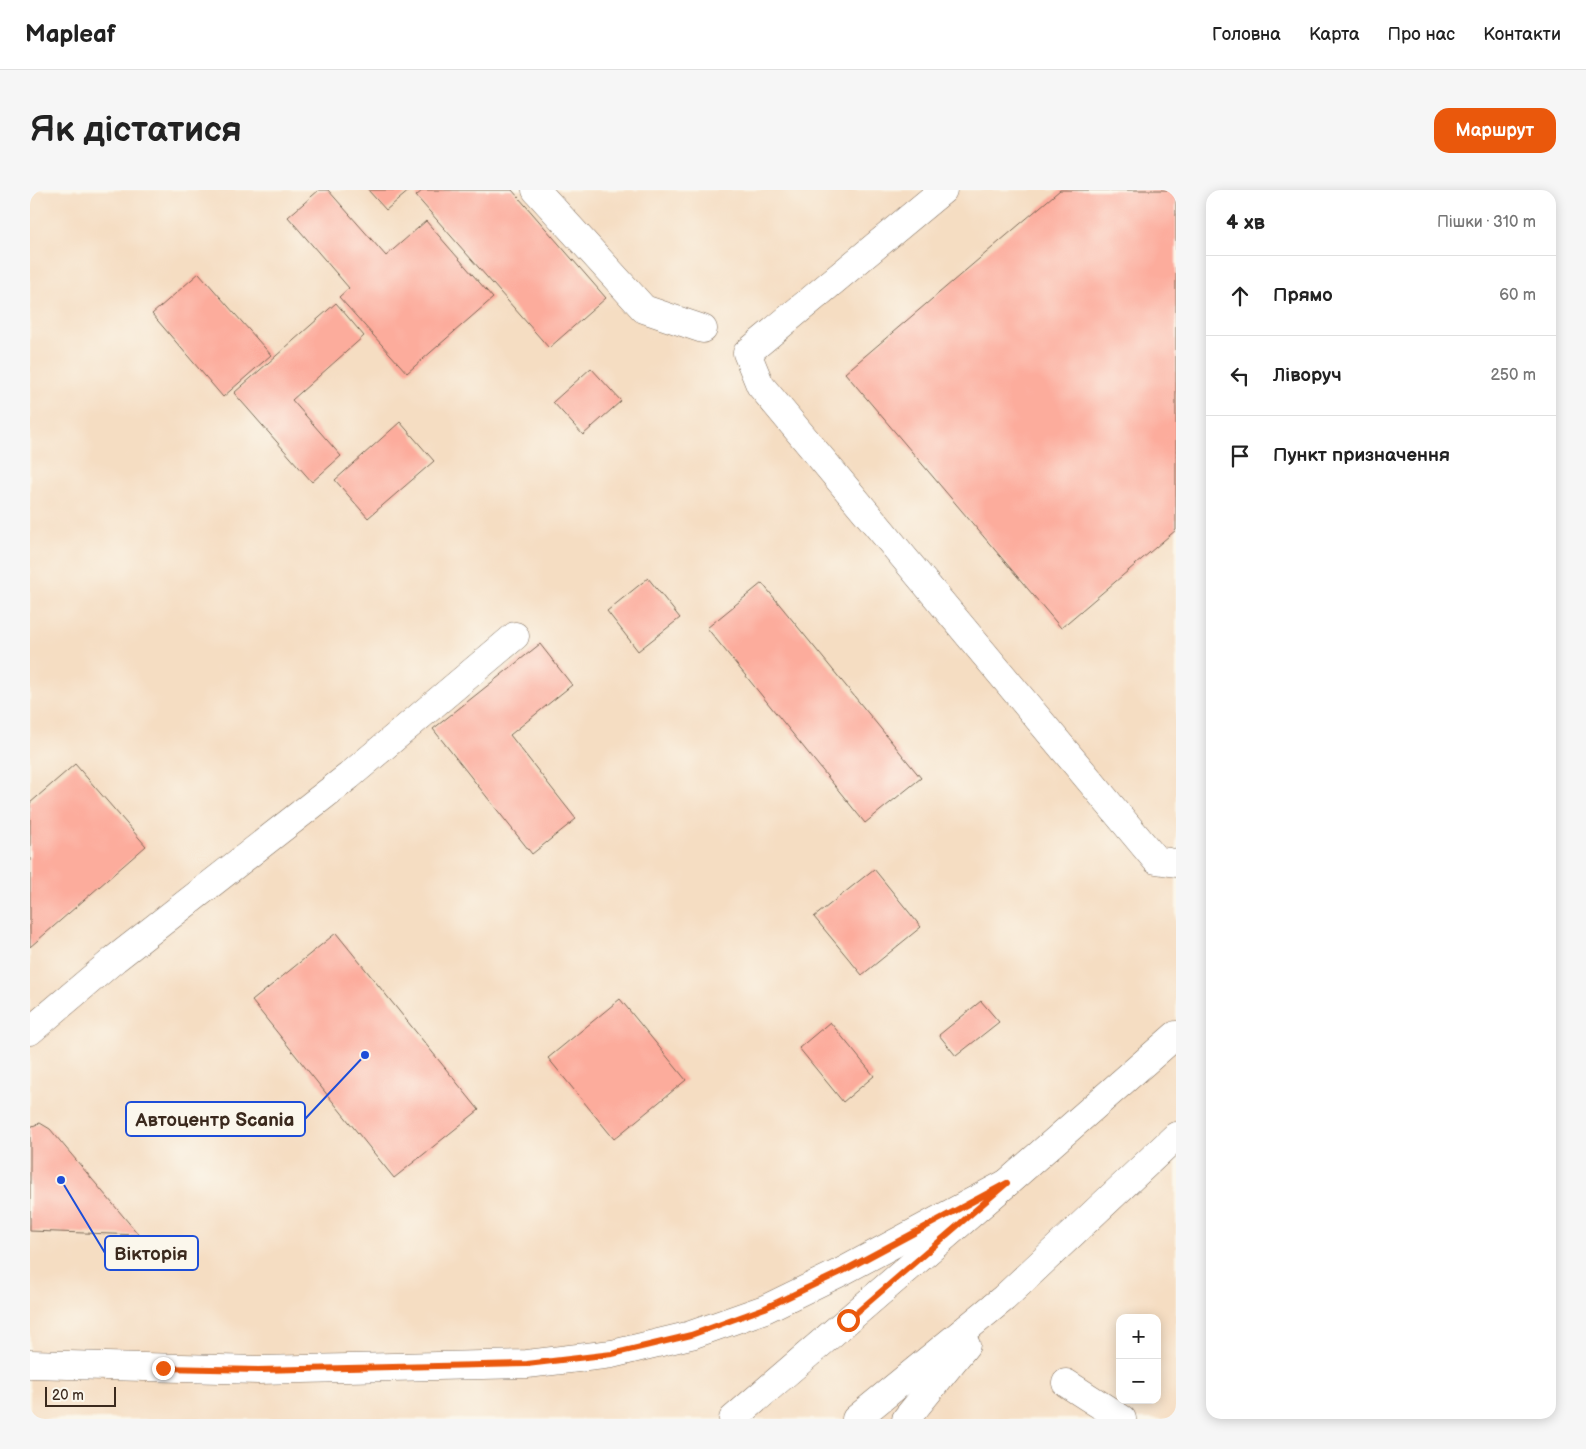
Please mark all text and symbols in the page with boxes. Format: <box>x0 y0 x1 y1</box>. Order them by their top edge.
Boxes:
text: Mapleaf <box>25 20 116 49</box>
text: Головна <box>1212 24 1281 45</box>
text: Карта <box>1309 24 1360 45</box>
text: Про нас <box>1388 24 1455 45</box>
text: Контакти <box>1483 24 1561 45</box>
button: Маршрут <box>1434 108 1556 153</box>
text: Як дістатися <box>30 109 242 152</box>
text: 4 хв <box>1226 210 1265 235</box>
text: Пішки · 310 m <box>1437 213 1536 232</box>
icon: ahead <box>1226 282 1254 310</box>
text: Прямо <box>1273 284 1333 307</box>
text: 60 m <box>1499 286 1536 305</box>
icon: left <box>1226 362 1254 390</box>
text: Ліворуч <box>1273 364 1342 387</box>
text: 250 m <box>1490 366 1536 385</box>
icon: arrive <box>1226 442 1254 470</box>
text: Пункт призначення <box>1273 444 1450 467</box>
callout: Автоцентр Scania <box>126 1102 305 1136</box>
text: Автоцентр Scania <box>135 1109 294 1132</box>
callout: Вікторія <box>105 1236 198 1270</box>
text: Вікторія <box>114 1243 188 1266</box>
route start <box>837 1309 860 1332</box>
map controls <box>1116 1314 1161 1404</box>
button: + <box>1116 1314 1161 1359</box>
route end <box>152 1357 175 1380</box>
button: − <box>1116 1359 1161 1404</box>
scale bar <box>45 1384 116 1407</box>
text: 20 m <box>52 1387 84 1404</box>

